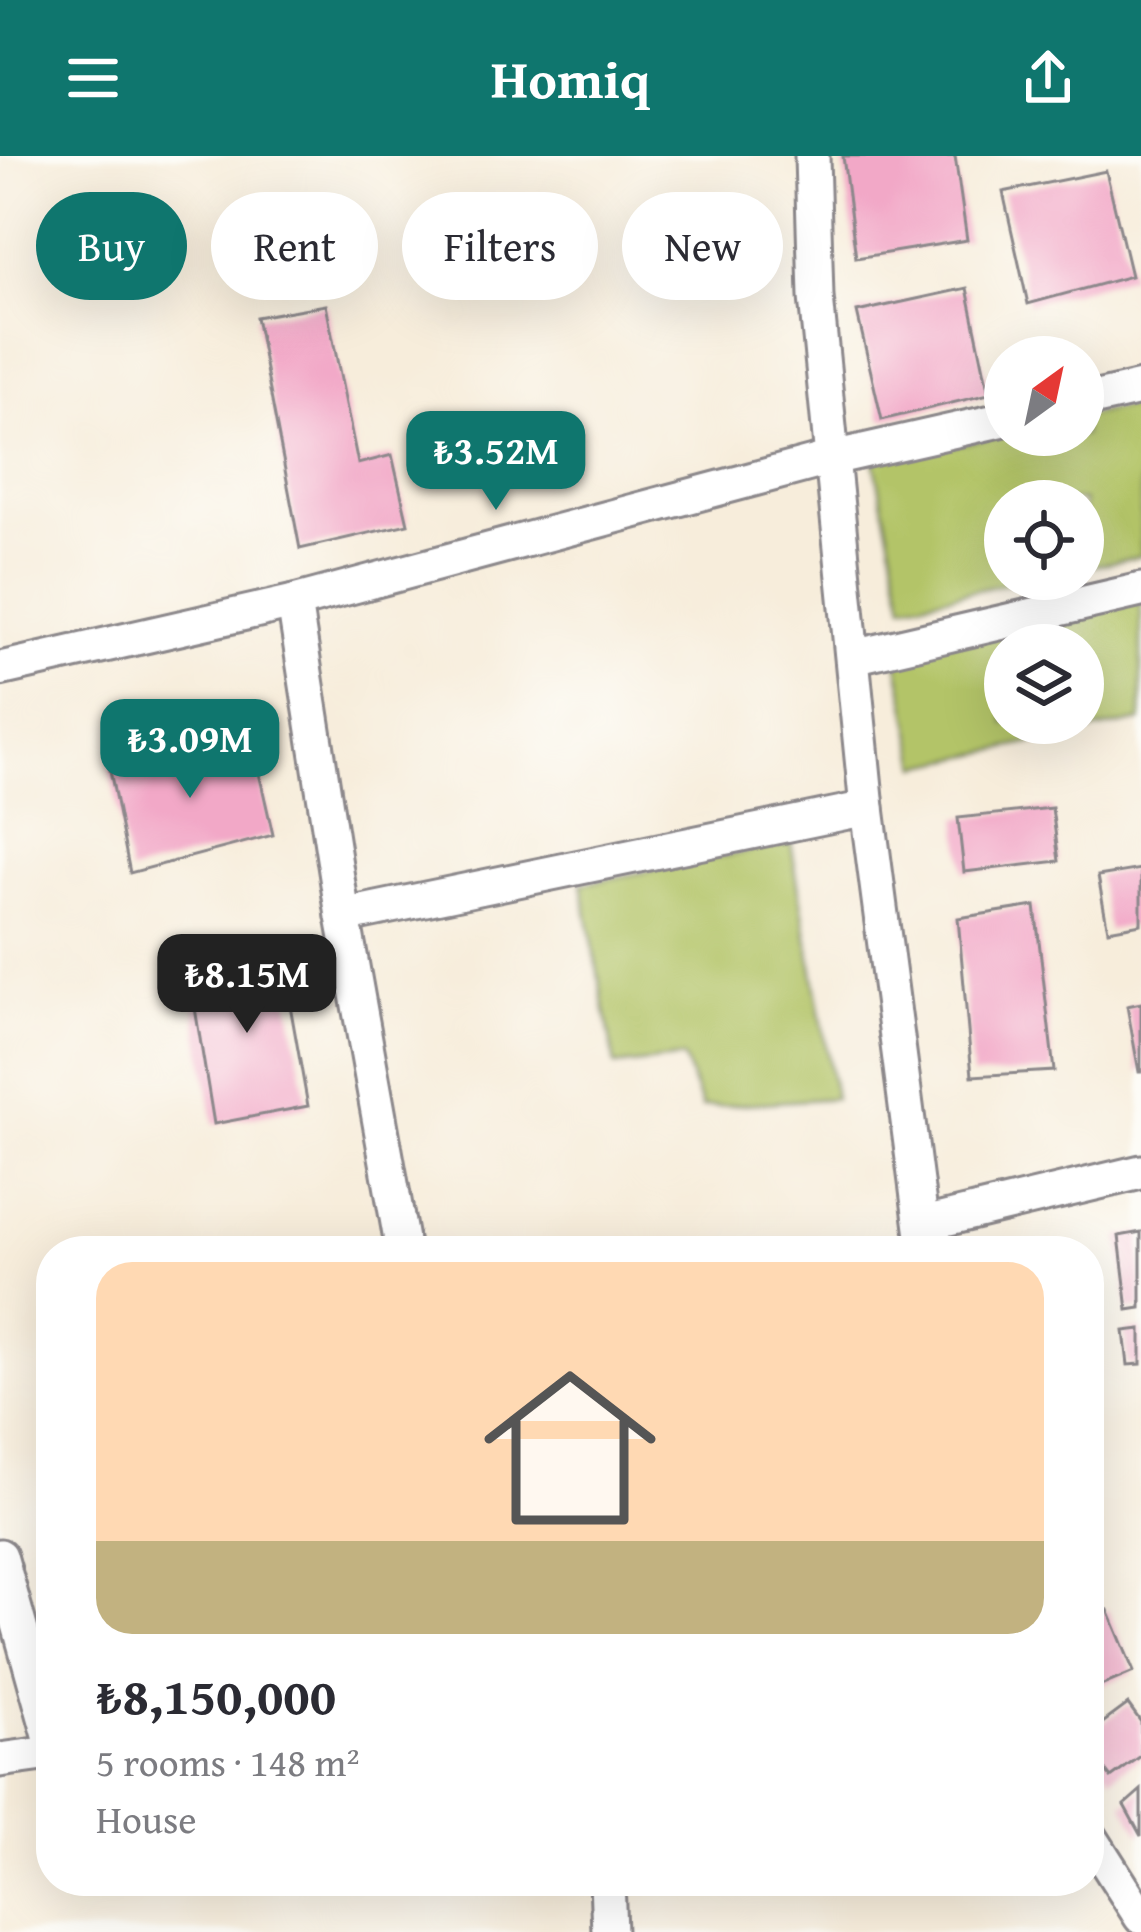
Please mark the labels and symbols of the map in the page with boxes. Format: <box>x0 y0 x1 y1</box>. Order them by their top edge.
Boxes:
north arrow <box>984 336 1104 456</box>
pin: ₺3.52M <box>398 411 594 513</box>
pin: ₺3.09M <box>92 699 288 801</box>
pin: ₺8.15M <box>149 934 345 1036</box>

